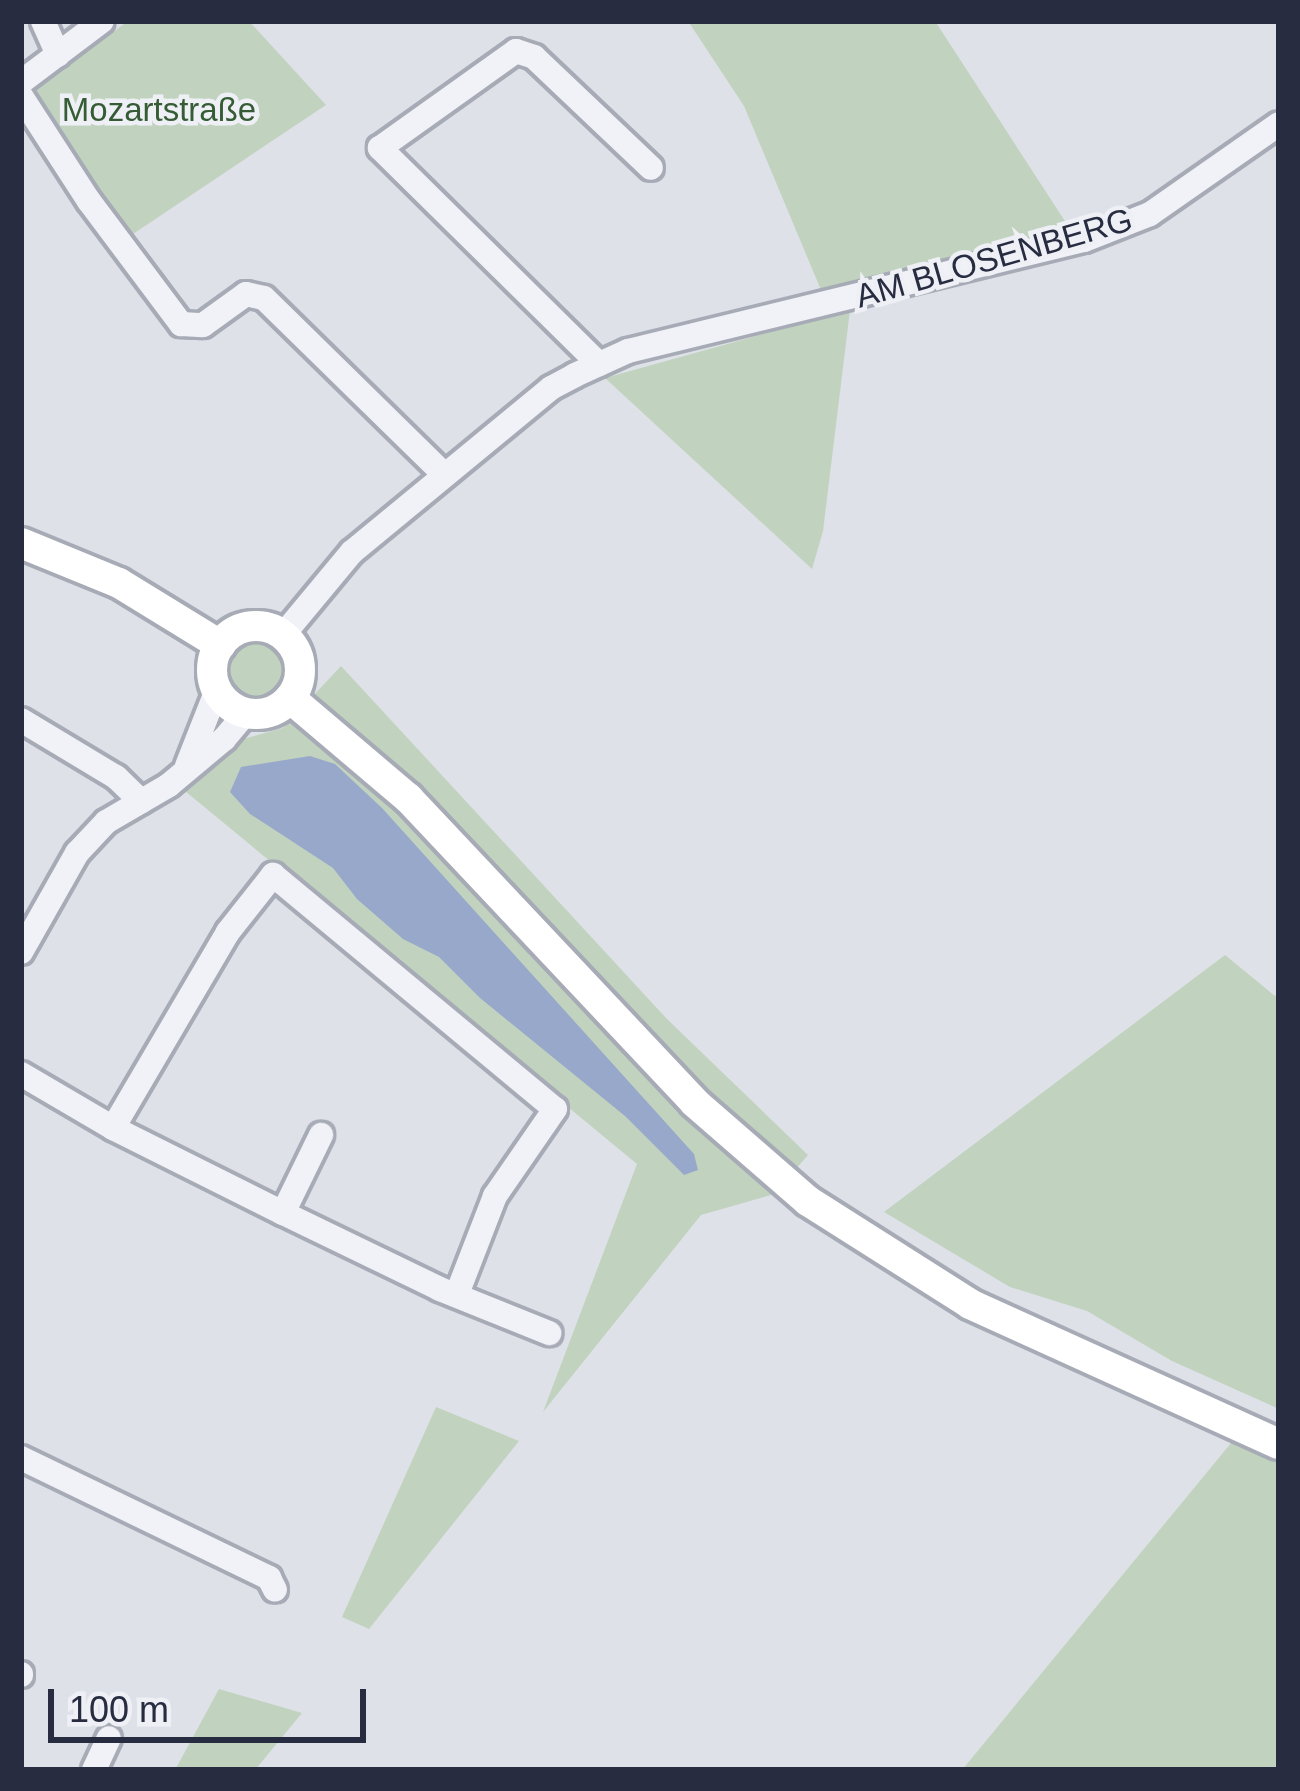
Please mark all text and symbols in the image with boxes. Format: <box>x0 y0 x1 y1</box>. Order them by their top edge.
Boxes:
park label: Mozartstraße <box>62 90 256 130</box>
street label: AM BLOSENBERG <box>851 200 1137 316</box>
scale bar <box>54 1665 372 1739</box>
text: 100 m <box>69 1689 169 1730</box>

